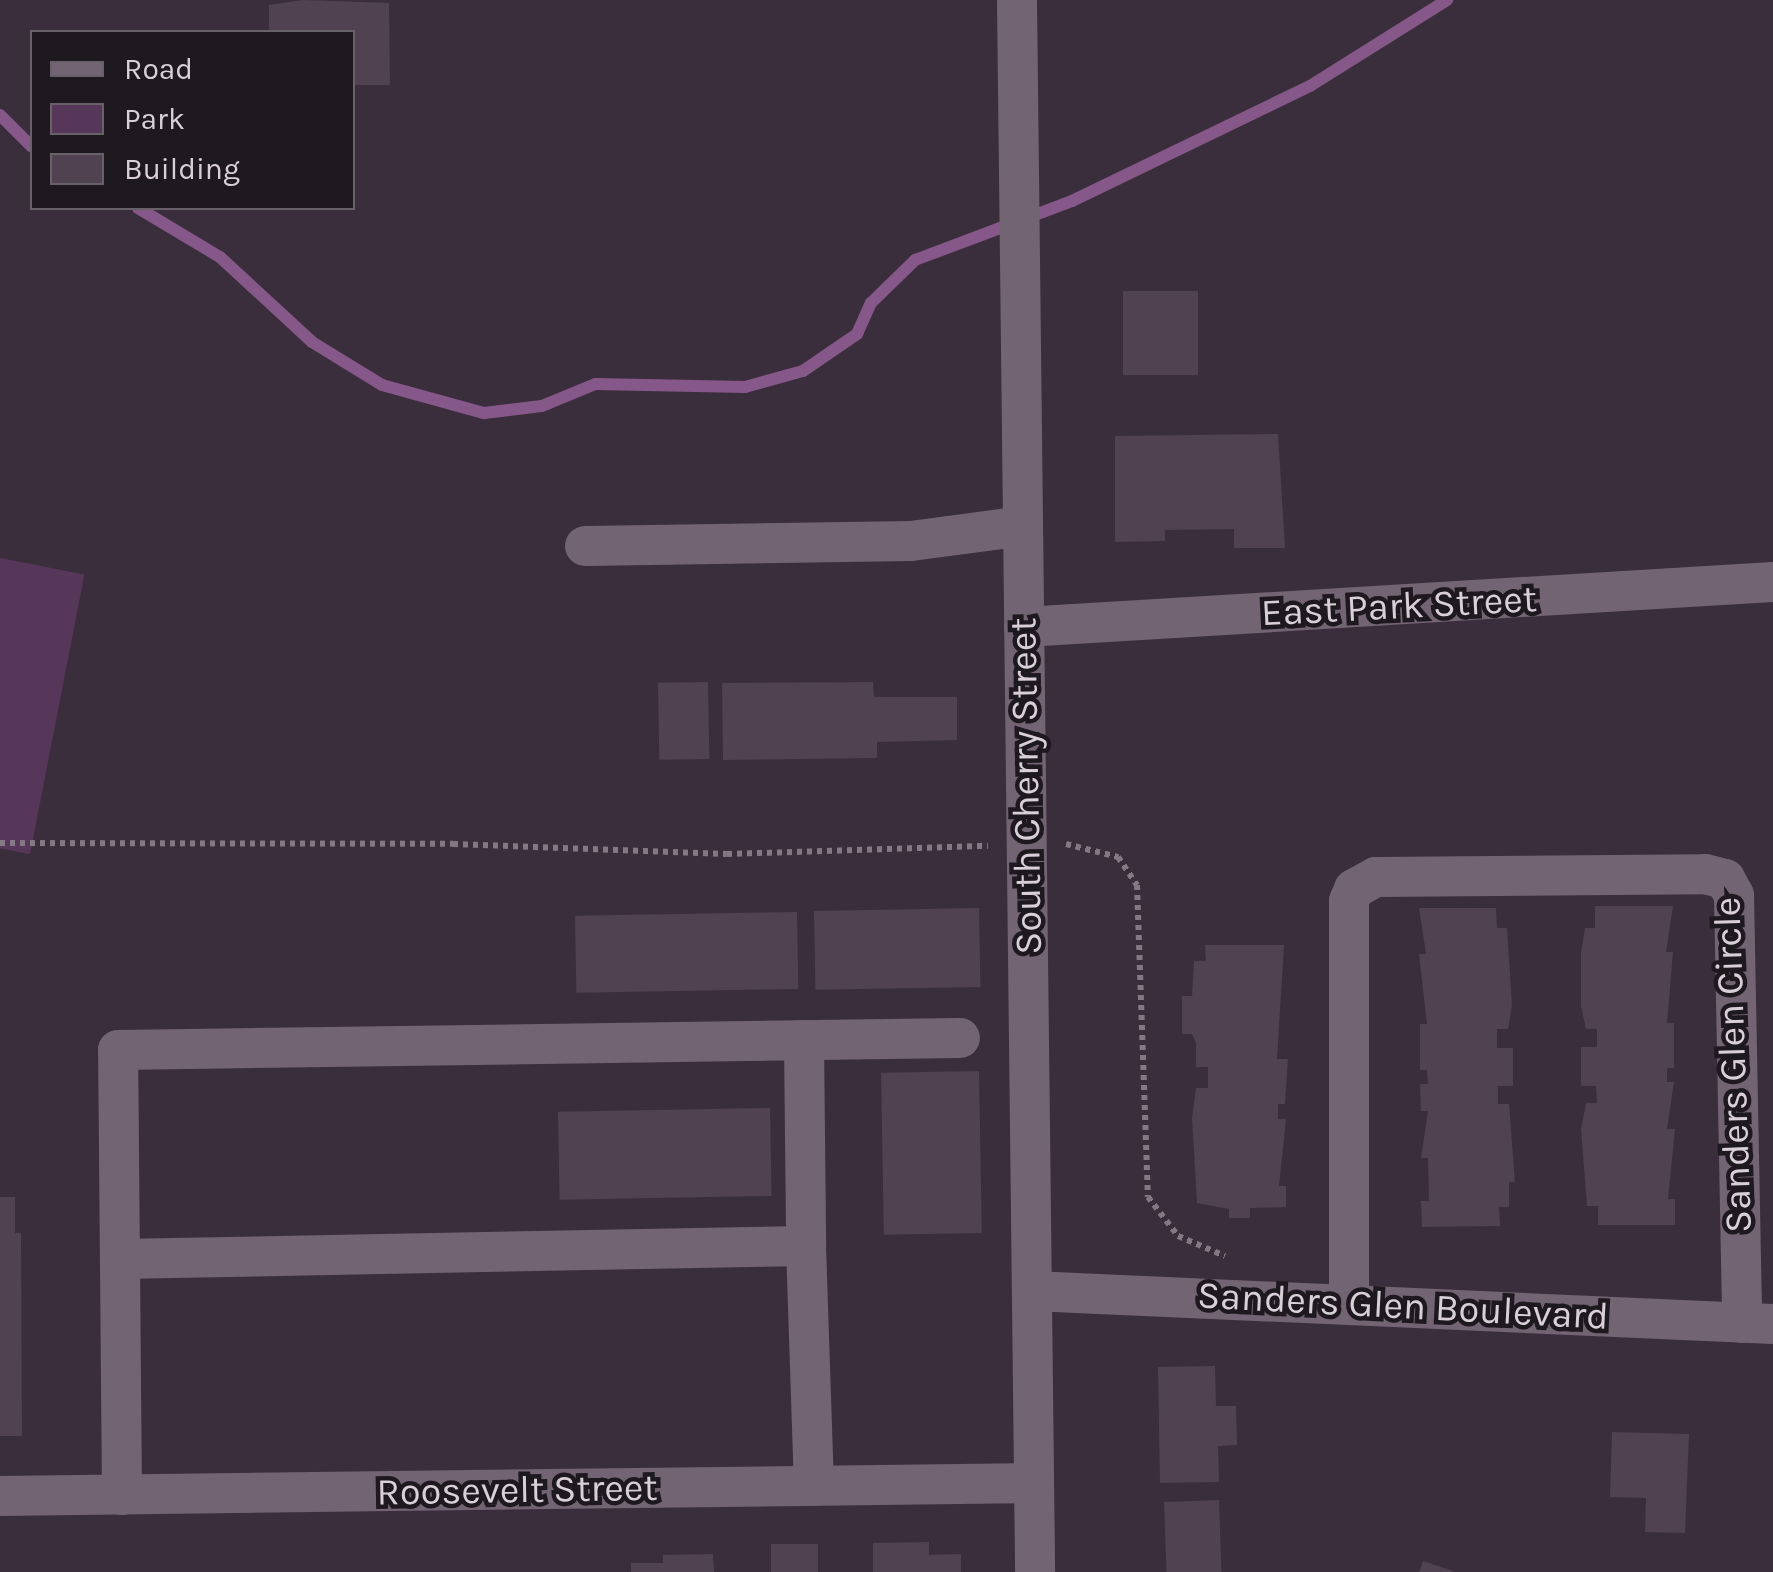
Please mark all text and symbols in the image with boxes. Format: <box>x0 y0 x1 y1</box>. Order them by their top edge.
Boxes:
legend <box>30 30 355 210</box>
text: Road <box>124 51 193 87</box>
text: Park <box>124 101 185 137</box>
text: Building <box>124 151 240 187</box>
street label: East Park Street <box>1260 576 1538 636</box>
street label: South Cherry Street <box>1000 617 1052 955</box>
street label: Sanders Glen Circle <box>1704 896 1762 1234</box>
street label: Sanders Glen Boulevard <box>1196 1272 1610 1340</box>
street label: Roosevelt Street <box>376 1465 658 1515</box>

